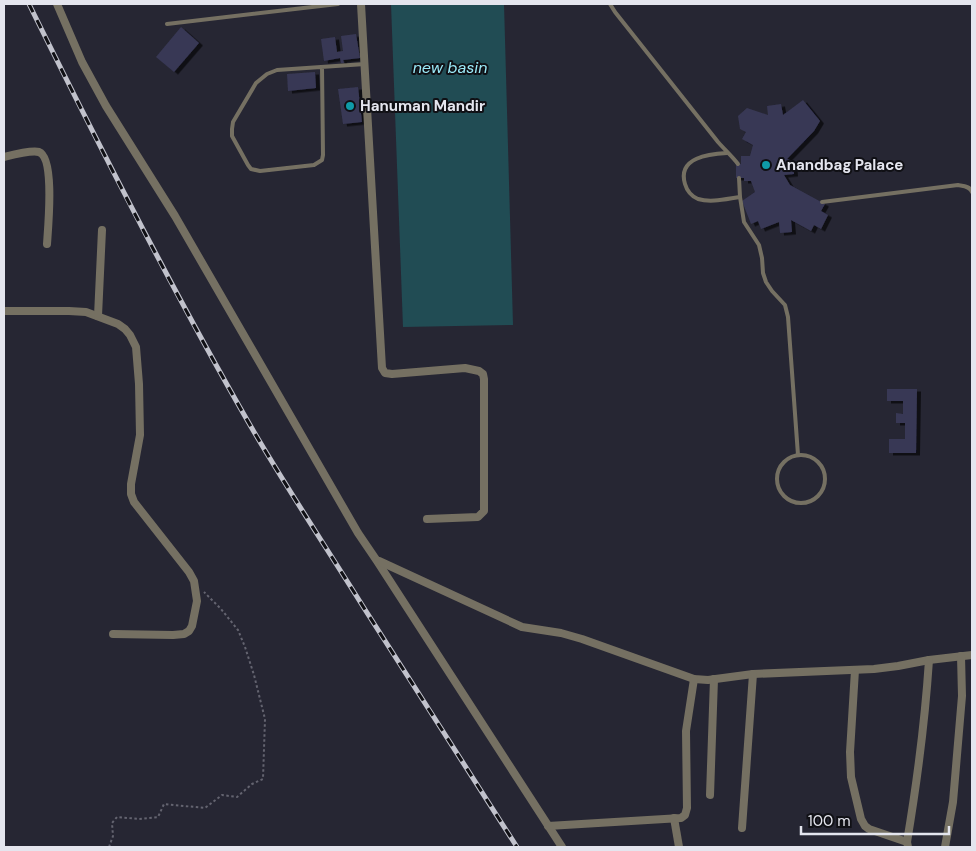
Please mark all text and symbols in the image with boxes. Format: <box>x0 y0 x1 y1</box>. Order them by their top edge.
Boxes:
water label: new basin <box>413 57 487 78</box>
place label: Hanuman Mandir <box>360 96 485 116</box>
marker: Hanuman Mandir <box>344 100 356 112</box>
place label: Anandbag Palace <box>776 155 903 175</box>
marker: Anandbag Palace <box>760 159 772 171</box>
scale bar <box>801 804 948 836</box>
text: 100 m <box>808 811 851 831</box>

